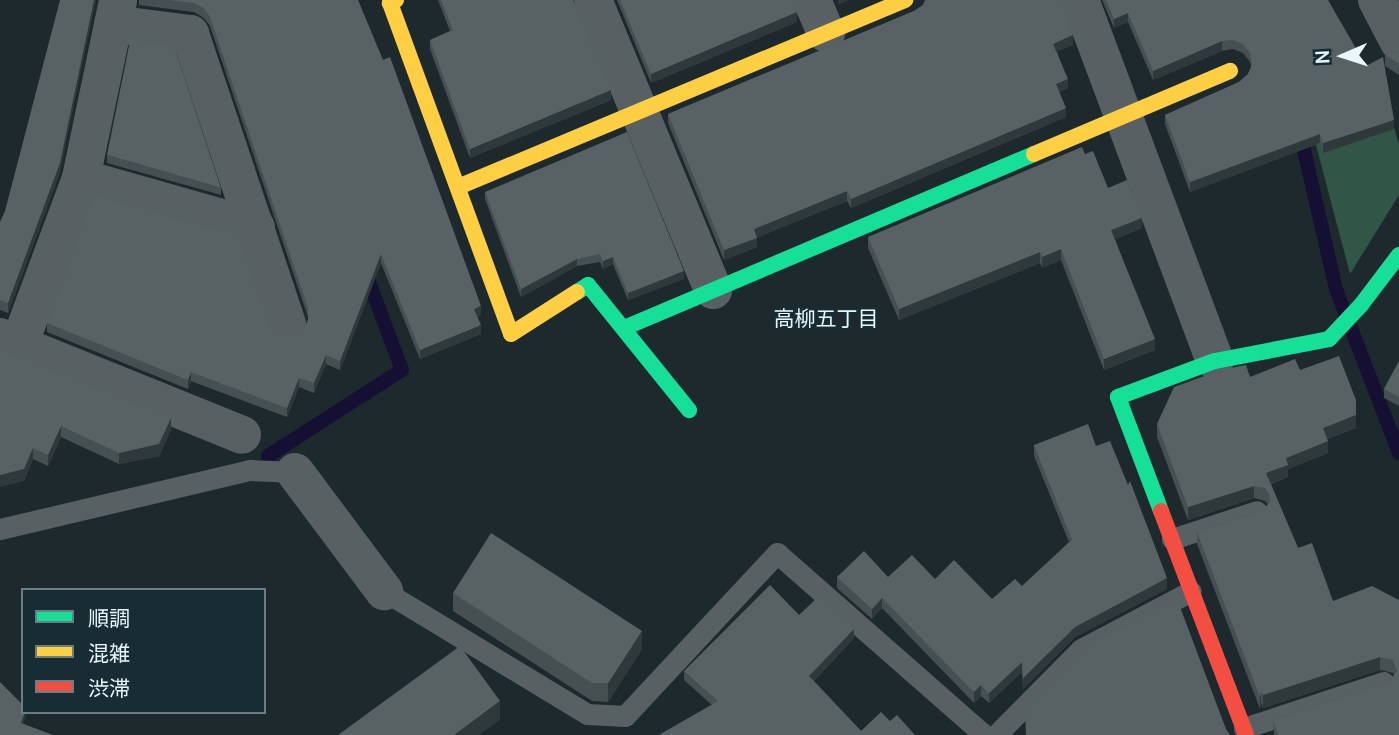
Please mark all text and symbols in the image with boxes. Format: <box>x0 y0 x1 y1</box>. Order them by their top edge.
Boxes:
north arrow <box>1308 21 1378 91</box>
text: N <box>1309 50 1335 65</box>
district label: 高柳五丁目 <box>774 305 878 331</box>
legend <box>21 588 266 714</box>
text: 順調 <box>88 604 130 632</box>
text: 混雑 <box>88 639 130 667</box>
text: 渋滞 <box>88 674 130 702</box>

